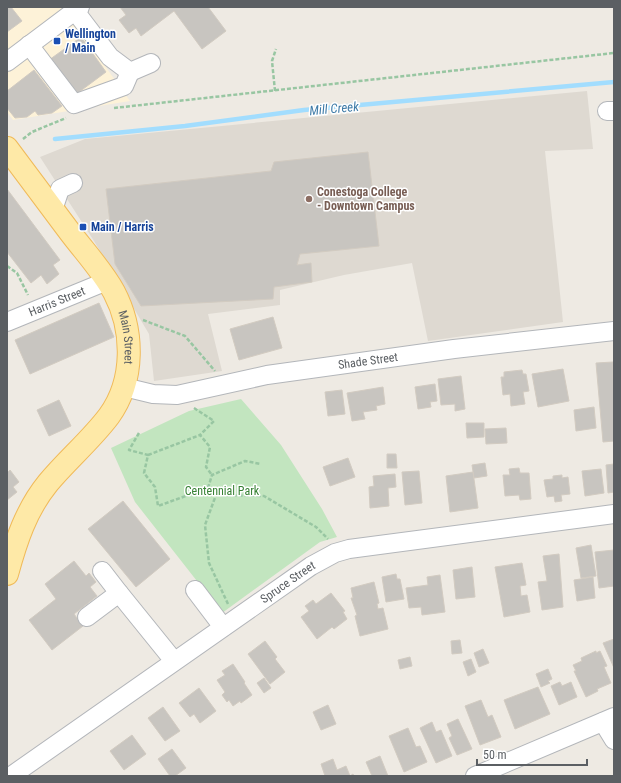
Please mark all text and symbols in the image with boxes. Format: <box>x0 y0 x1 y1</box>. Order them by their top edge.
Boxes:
place label: Wellington / Main <box>65 27 116 55</box>
marker: Wellington / Main <box>52 36 62 46</box>
water label: Mill Creek <box>309 99 360 118</box>
place label: Conestoga College - Downtown Campus <box>317 185 415 213</box>
marker: Conestoga College - Downtown Campus <box>304 194 314 204</box>
place label: Main / Harris <box>91 220 154 234</box>
marker: Main / Harris <box>78 222 88 232</box>
street label: Harris Street <box>27 284 88 319</box>
street label: Main Street <box>115 309 136 365</box>
street label: Shade Street <box>337 350 399 372</box>
park label: Centennial Park <box>185 484 260 498</box>
street label: Spruce Street <box>258 558 318 606</box>
scale bar <box>477 741 587 767</box>
text: 50 m <box>483 748 507 762</box>

